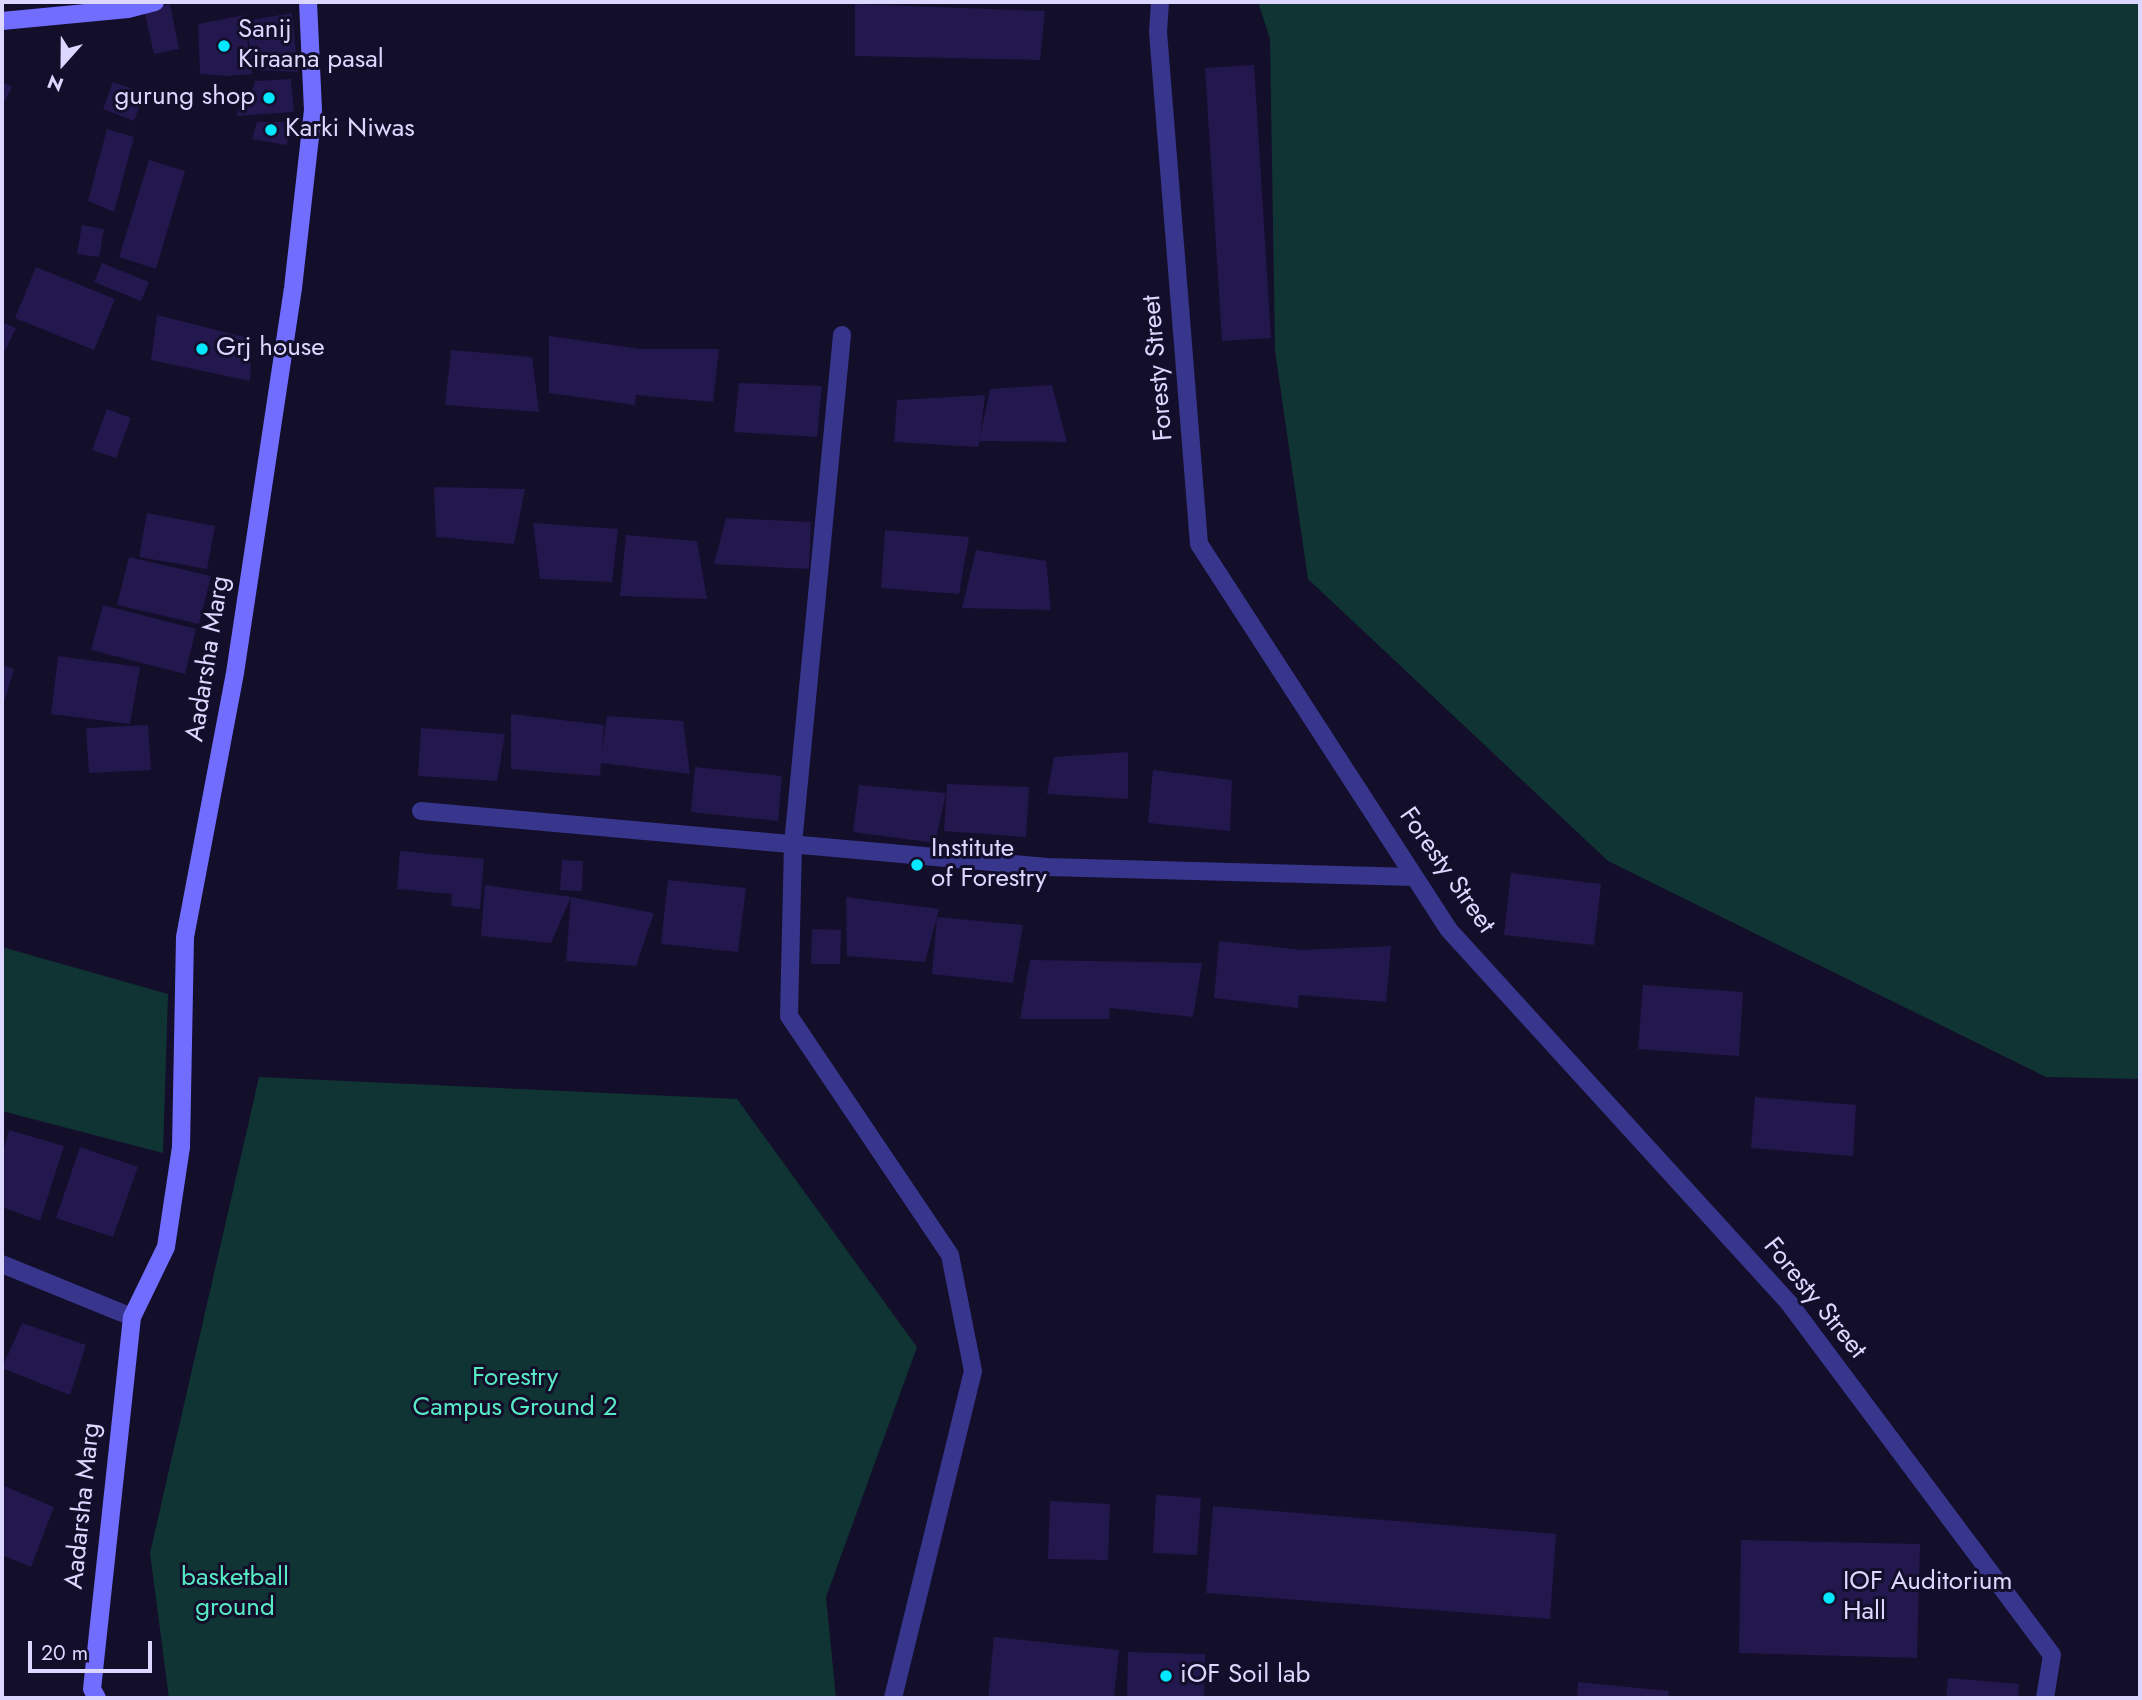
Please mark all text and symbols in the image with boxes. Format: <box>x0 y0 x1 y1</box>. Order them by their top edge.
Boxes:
place label: Sanij Kiraana pasal <box>238 15 384 76</box>
north arrow <box>28 28 98 98</box>
marker: Sanij Kiraana pasal <box>216 38 232 54</box>
text: N <box>43 68 67 98</box>
place label: gurung shop <box>115 82 255 114</box>
marker: gurung shop <box>261 90 277 106</box>
place label: Karki Niwas <box>285 114 415 146</box>
marker: Karki Niwas <box>263 122 279 138</box>
street label: Foresty Street <box>1137 294 1181 442</box>
place label: Grj house <box>216 333 325 365</box>
marker: Grj house <box>194 341 210 357</box>
street label: Aadarsha Marg <box>181 574 237 744</box>
street label: Foresty Street <box>1391 802 1501 940</box>
place label: Institute of Forestry <box>931 834 1047 896</box>
marker: Institute of Forestry <box>909 857 925 873</box>
street label: Foresty Street <box>1756 1232 1872 1366</box>
park label: Forestry Campus Ground 2 <box>413 1363 617 1424</box>
street label: Aadarsha Marg <box>60 1421 108 1591</box>
park label: basketball ground <box>181 1563 289 1624</box>
place label: IOF Auditorium Hall <box>1843 1567 2013 1628</box>
marker: IOF Auditorium Hall <box>1821 1590 1837 1606</box>
scale bar <box>32 1626 156 1670</box>
text: 20 m <box>41 1638 88 1668</box>
place label: iOF Soil lab <box>1180 1660 1310 1692</box>
marker: iOF Soil lab <box>1158 1668 1174 1684</box>

